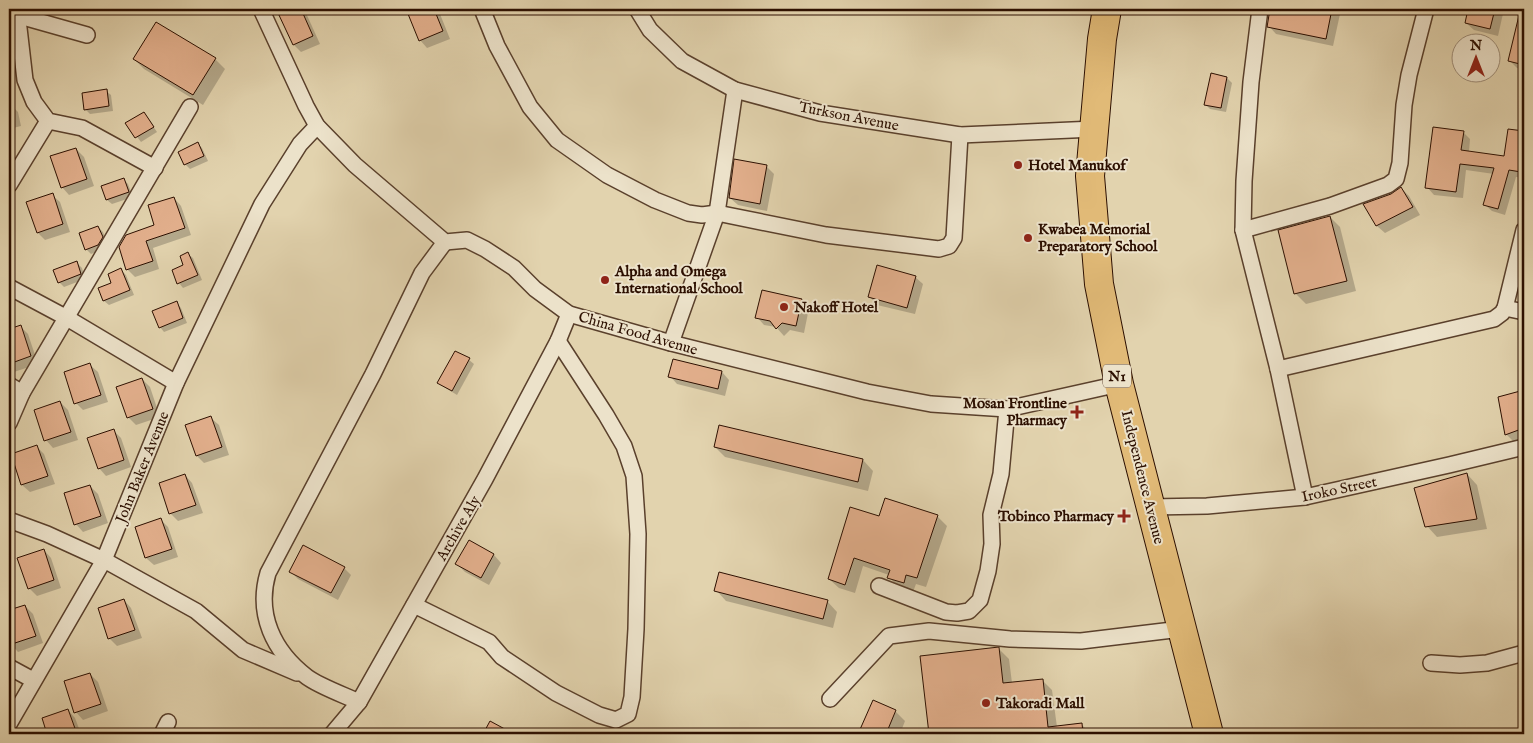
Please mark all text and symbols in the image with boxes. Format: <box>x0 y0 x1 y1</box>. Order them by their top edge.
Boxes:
north arrow <box>1450 32 1500 82</box>
text: N <box>1469 37 1482 55</box>
street label: Turkson Avenue <box>797 98 901 136</box>
place label: Hotel Manukof <box>1028 156 1128 175</box>
marker: Hotel Manukof <box>1012 159 1024 171</box>
place label: Kwabea Memorial Preparatory School <box>1038 220 1158 256</box>
marker: Kwabea Memorial Preparatory School <box>1022 232 1034 244</box>
place label: Alpha and Omega International School <box>614 262 744 298</box>
marker: Alpha and Omega International School <box>599 274 611 286</box>
place label: Nakoff Hotel <box>793 298 879 317</box>
marker: Nakoff Hotel <box>778 301 790 313</box>
street label: China Food Avenue <box>576 307 700 360</box>
road number: N1 <box>1103 364 1131 388</box>
place label: Mosan Frontline Pharmacy <box>963 394 1068 430</box>
marker: Mosan Frontline Pharmacy <box>1071 406 1083 418</box>
street label: John Baker Avenue <box>111 408 174 528</box>
street label: Independence Avenue <box>1117 408 1168 546</box>
street label: Iroko Street <box>1300 472 1379 507</box>
street label: Archive Aly <box>432 492 485 565</box>
place label: Tobinco Pharmacy <box>997 507 1115 526</box>
marker: Tobinco Pharmacy <box>1118 510 1130 522</box>
place label: Takoradi Mall <box>995 694 1085 713</box>
marker: Takoradi Mall <box>980 697 992 709</box>

